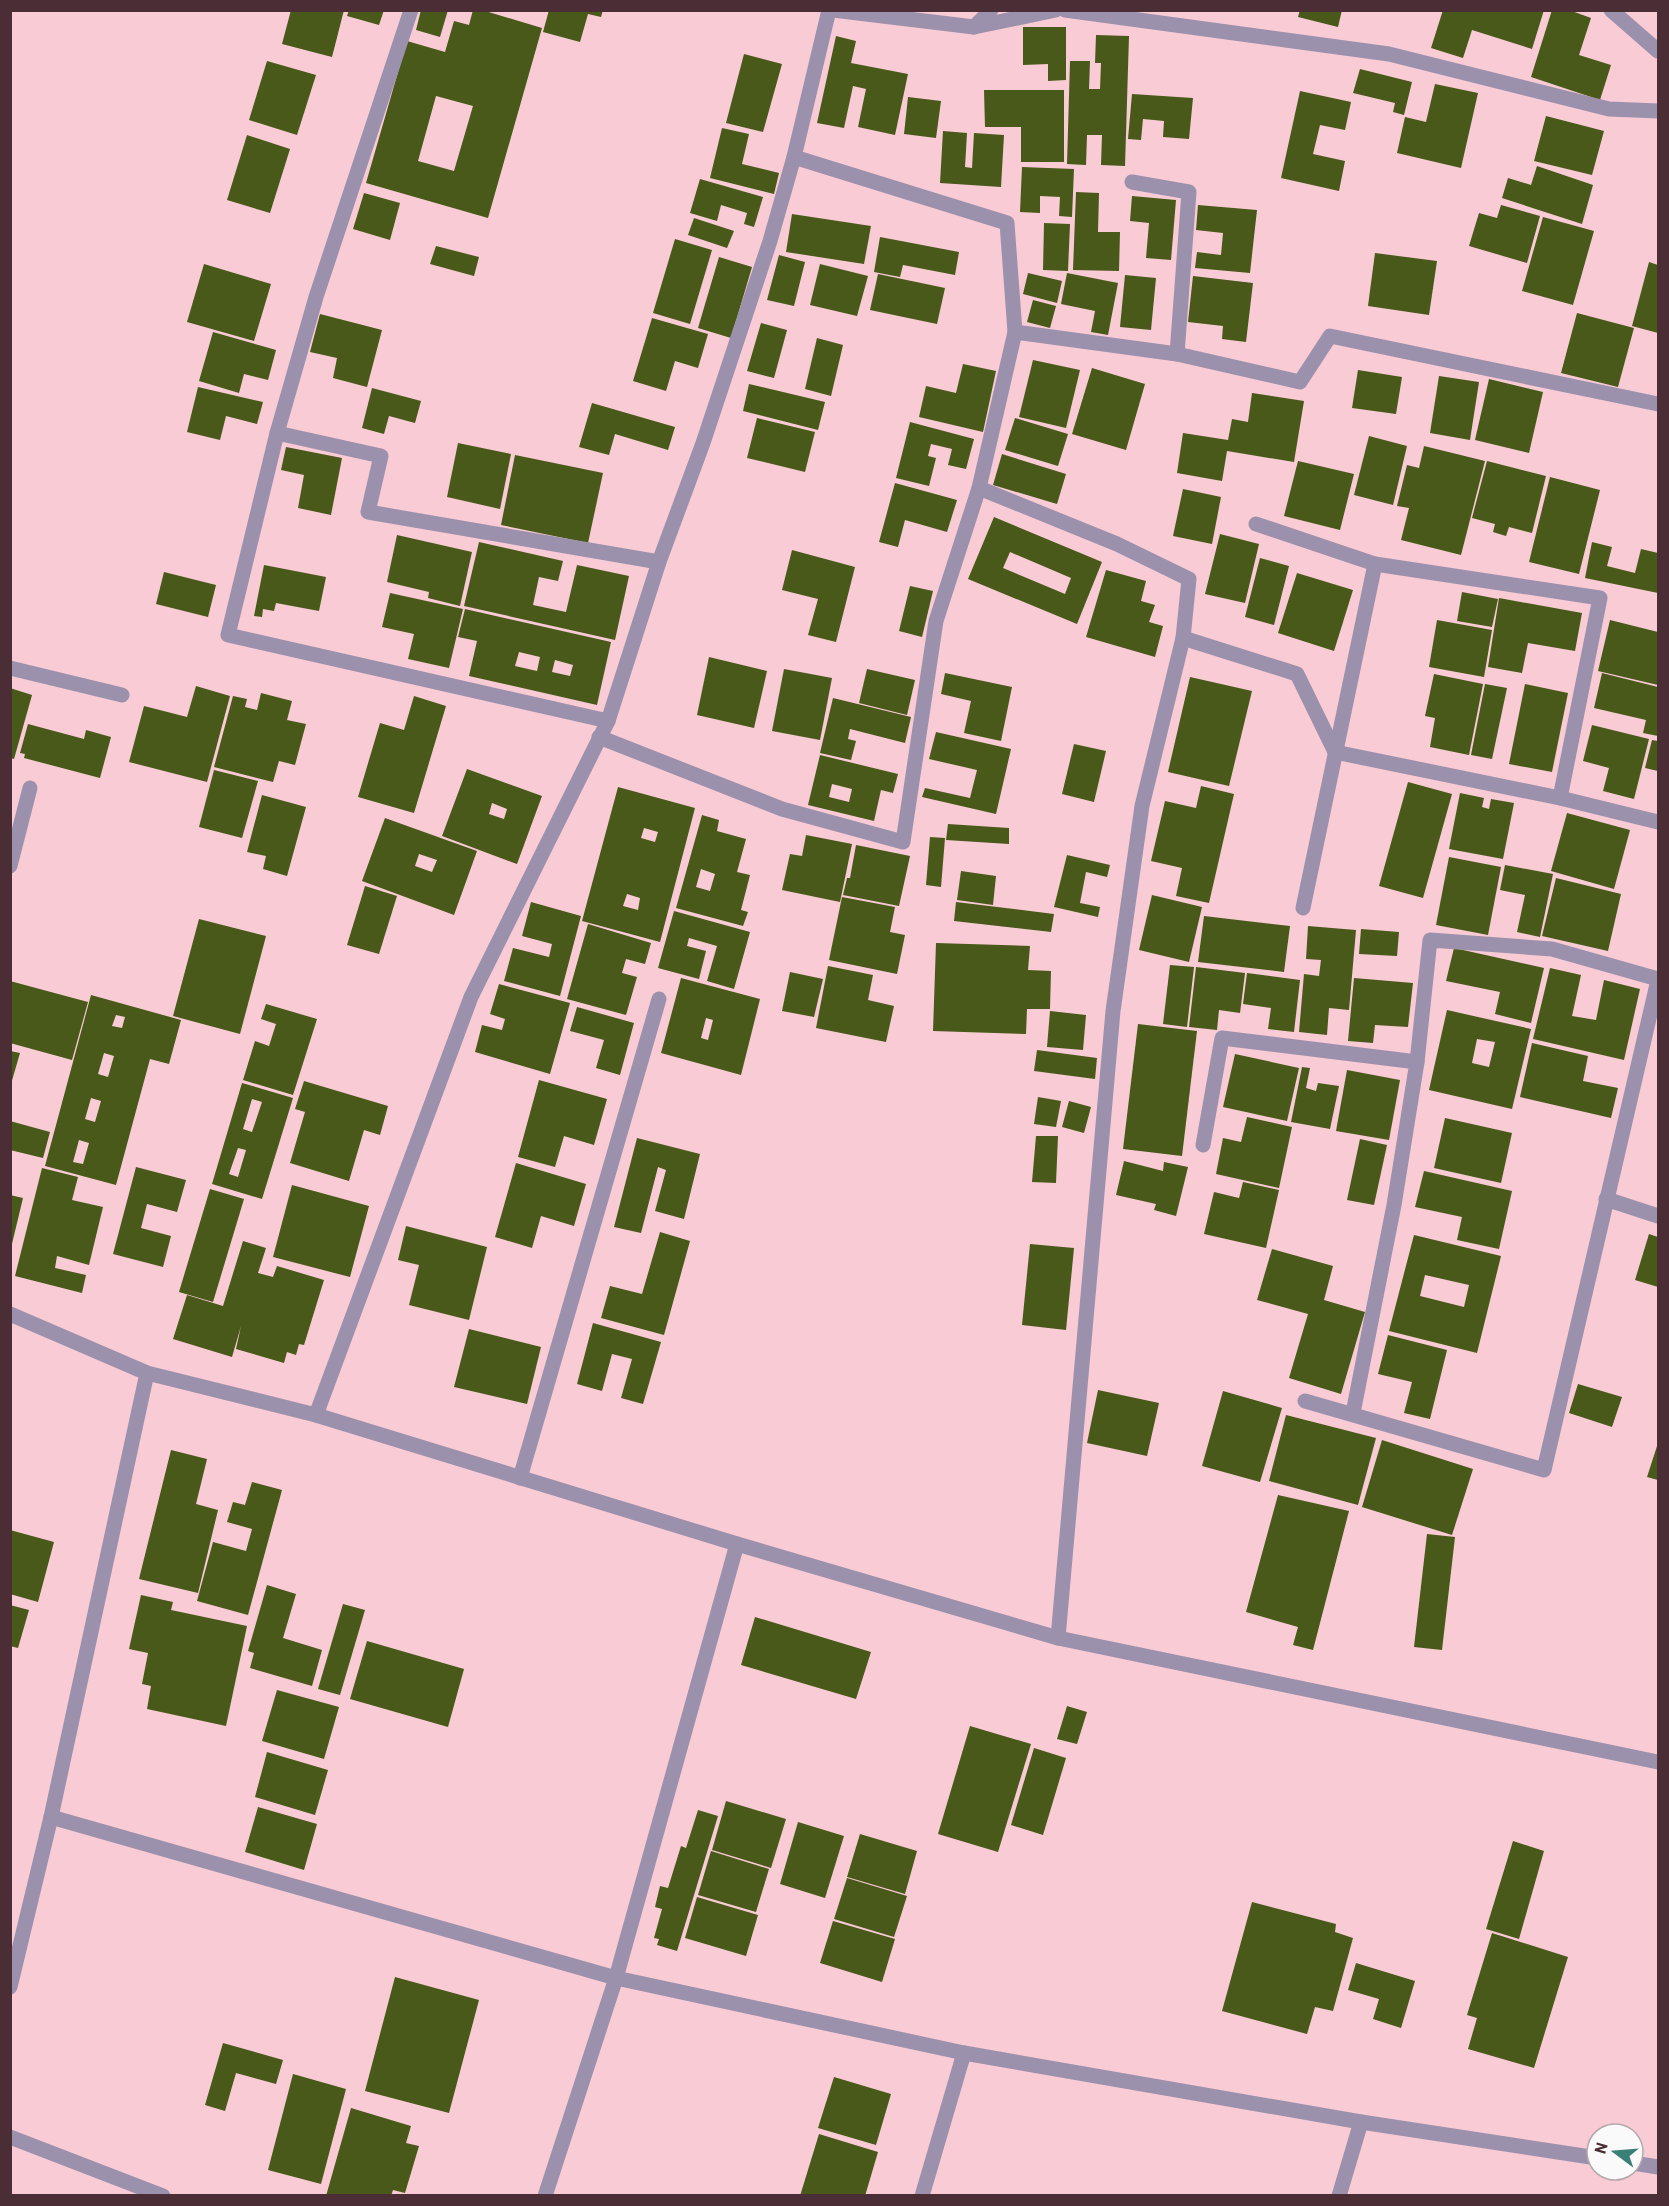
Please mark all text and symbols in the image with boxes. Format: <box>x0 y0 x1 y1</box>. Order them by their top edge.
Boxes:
north arrow <box>1585 2122 1645 2182</box>
text: N <box>1590 2140 1611 2155</box>

